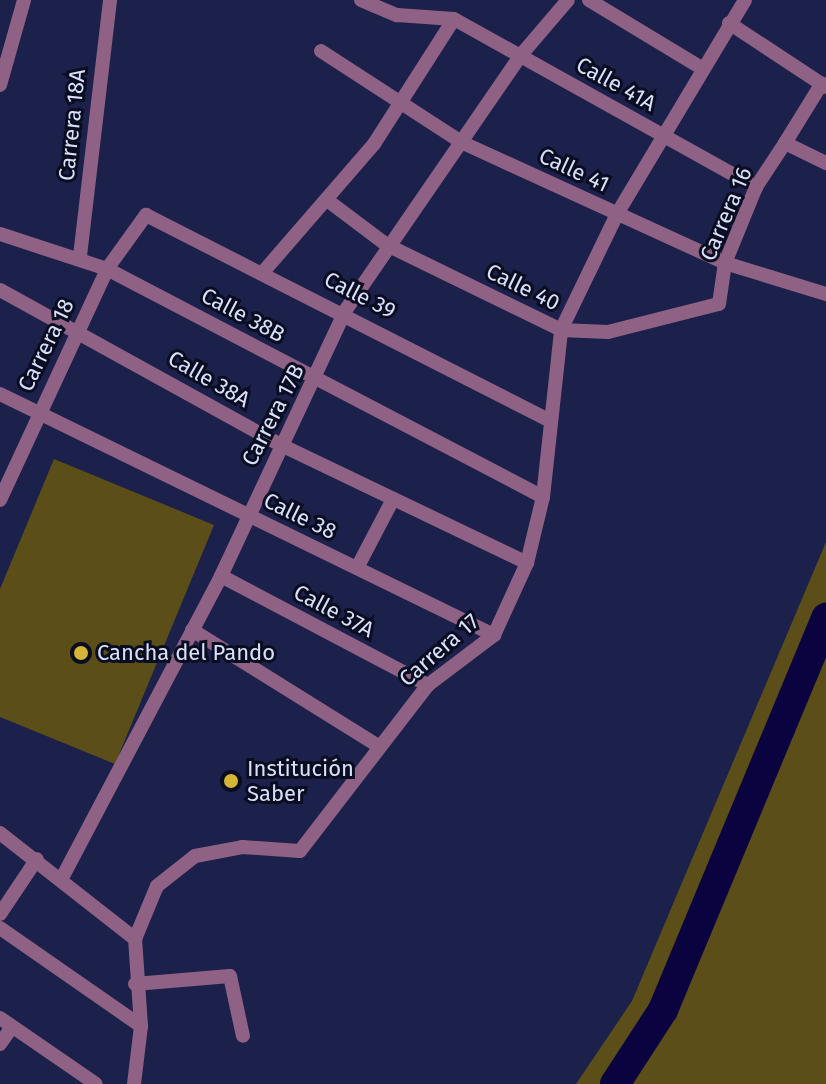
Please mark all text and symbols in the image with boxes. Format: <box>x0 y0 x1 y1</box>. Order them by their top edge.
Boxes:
street label: Calle 41A <box>572 51 660 117</box>
street label: Carrera 18A <box>53 68 91 182</box>
street label: Calle 41 <box>535 142 613 198</box>
street label: Carrera 16 <box>694 163 758 265</box>
street label: Calle 40 <box>482 258 564 316</box>
street label: Calle 39 <box>320 266 400 324</box>
street label: Calle 38B <box>197 282 289 348</box>
street label: Carrera 18 <box>12 294 80 396</box>
street label: Calle 38A <box>163 345 255 413</box>
street label: Carrera 17B <box>236 360 310 470</box>
street label: Calle 38 <box>259 487 341 545</box>
street label: Calle 37A <box>289 579 379 643</box>
street label: Carrera 17 <box>394 608 484 692</box>
place label: Cancha del Pando <box>97 640 275 666</box>
marker: Cancha del Pando <box>72 644 90 662</box>
place label: Institución Saber <box>247 755 354 806</box>
marker: Institución Saber <box>222 772 240 790</box>

